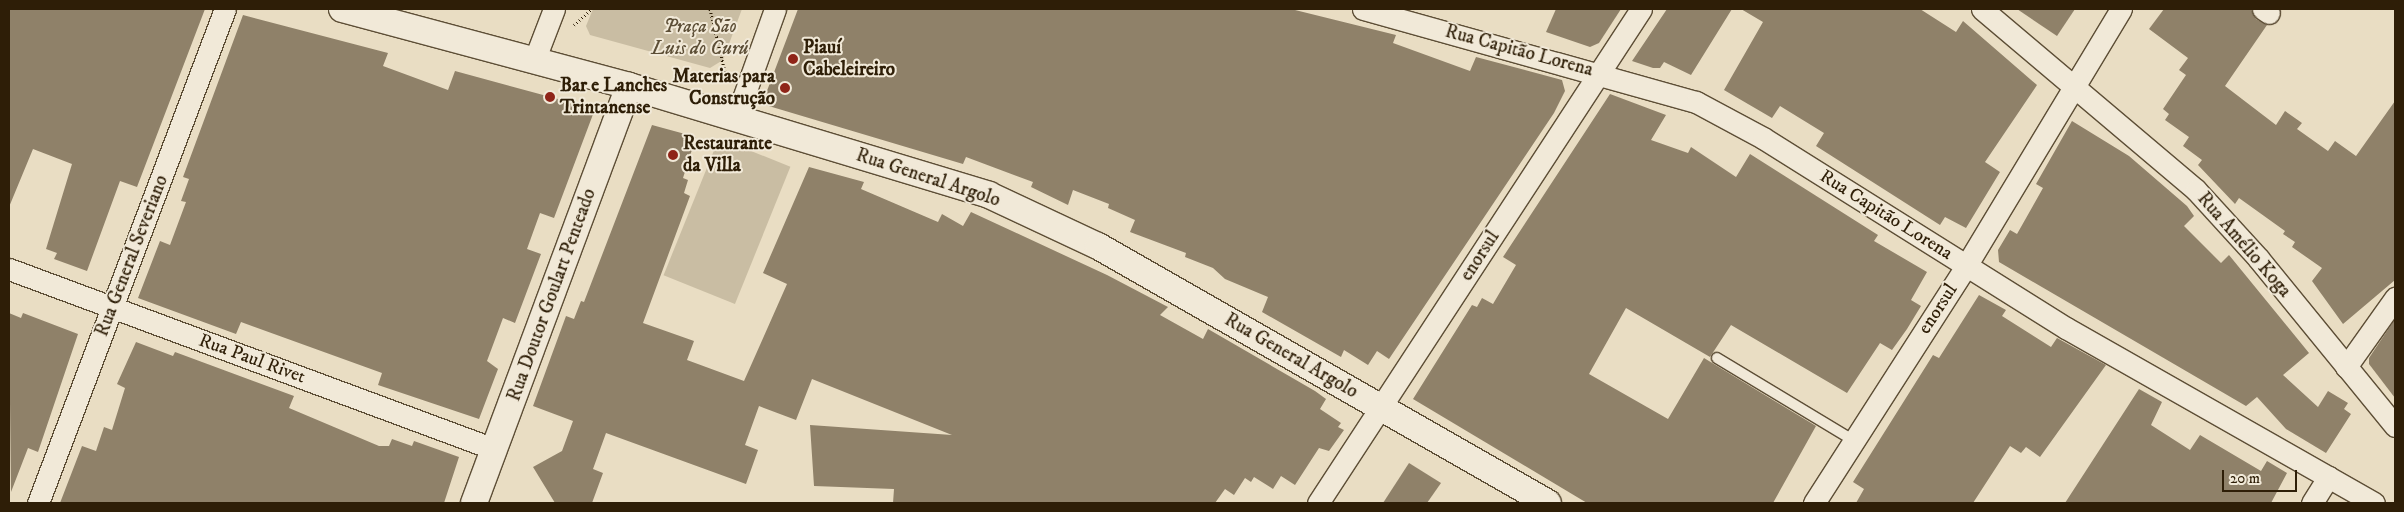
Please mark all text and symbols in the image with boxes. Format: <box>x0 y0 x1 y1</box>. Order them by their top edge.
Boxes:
park label: Praça São Luis do Curú <box>651 16 749 60</box>
street label: Rua Capitão Lorena <box>1442 20 1596 82</box>
place label: Piauí Cabeleireiro <box>803 37 895 81</box>
marker: Piauí Cabeleireiro <box>787 53 799 65</box>
place label: Materias para Construção <box>672 66 775 110</box>
place label: Bar e Lanches Trintanense <box>560 75 667 119</box>
marker: Materias para Construção <box>779 82 791 94</box>
marker: Bar e Lanches Trintanense <box>544 91 556 103</box>
place label: Restaurante da Villa <box>683 133 772 177</box>
street label: Rua General Argolo <box>853 144 1003 212</box>
marker: Restaurante da Villa <box>667 149 679 161</box>
street label: Rua Capitão Lorena <box>1815 165 1957 265</box>
street label: Rua General Severiano <box>91 172 173 340</box>
street label: Rua Doutor Goulart Penteado <box>503 185 601 405</box>
street label: Rua Amélio Koga <box>2192 188 2296 302</box>
street label: enorsul <box>1455 227 1505 285</box>
street label: enorsul <box>1913 280 1963 338</box>
street label: Rua General Argolo <box>1220 309 1362 403</box>
street label: Rua Paul Rivet <box>196 329 308 389</box>
scale bar <box>2224 460 2299 492</box>
text: 20 m <box>2230 469 2260 488</box>

